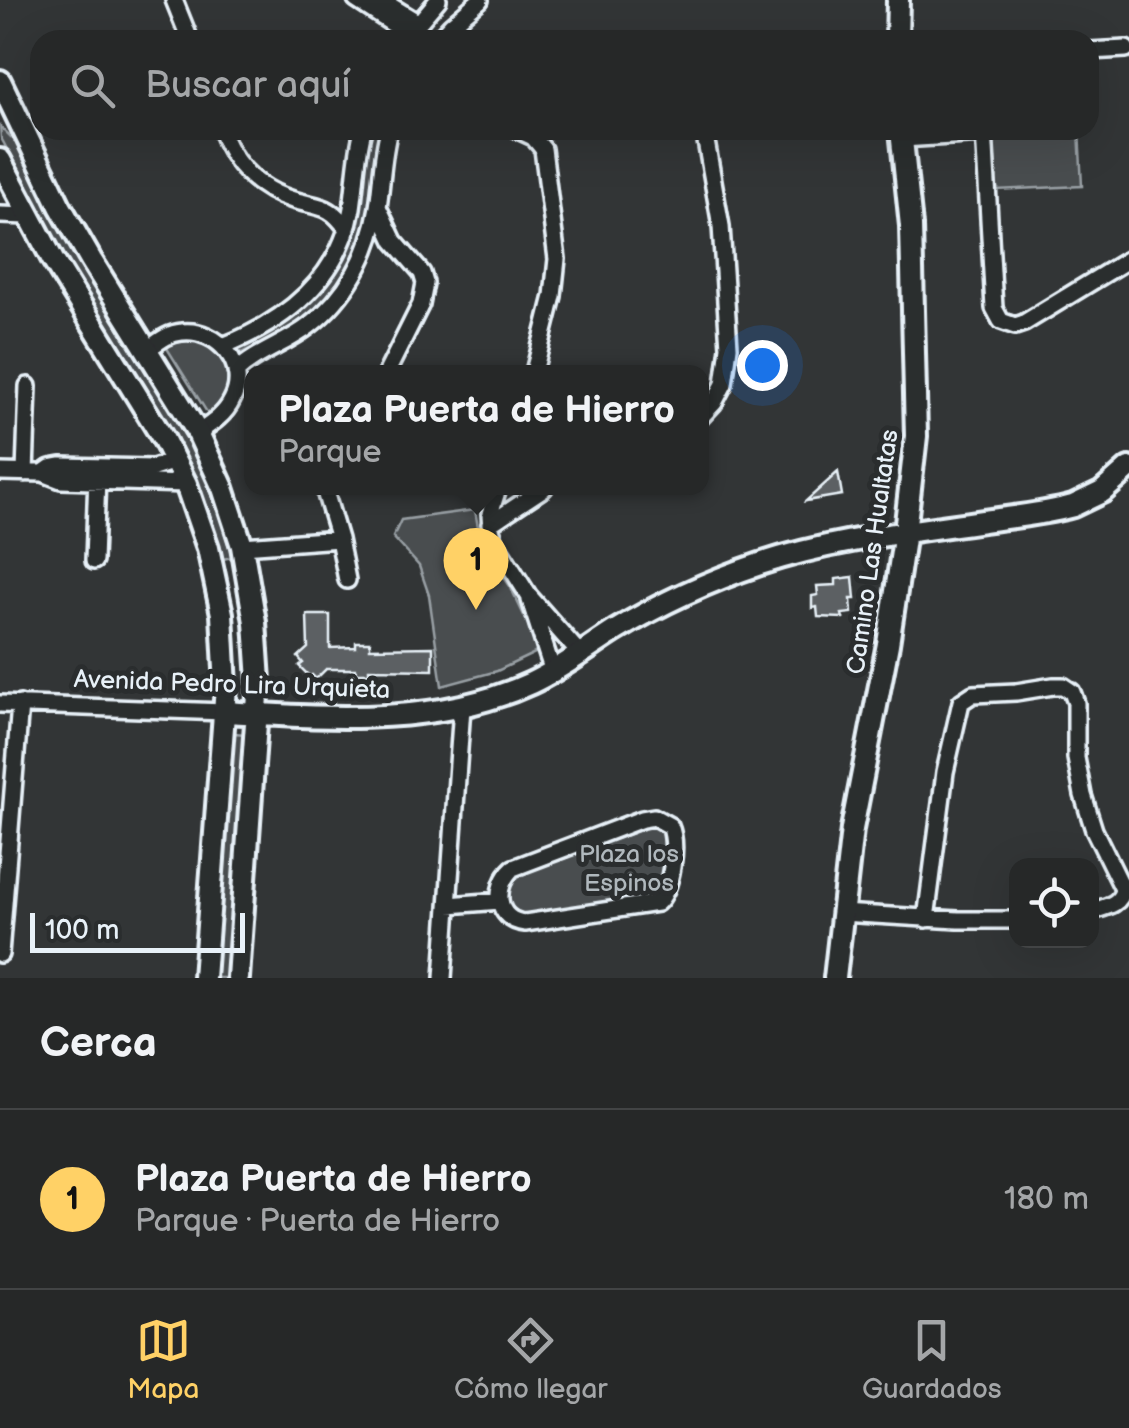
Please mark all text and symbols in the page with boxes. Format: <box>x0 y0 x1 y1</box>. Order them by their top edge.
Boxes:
search box <box>30 30 1099 140</box>
icon: search <box>65 58 120 113</box>
text: Buscar aquí <box>145 63 351 108</box>
your location <box>737 340 788 391</box>
popup <box>244 365 709 495</box>
text: Plaza Puerta de Hierro <box>278 388 675 433</box>
street label: Camino Las Hualtatas <box>840 428 906 676</box>
text: Parque <box>278 433 382 472</box>
pin: 1 <box>444 528 508 610</box>
street label: Avenida Pedro Lira Urquieta <box>73 664 391 706</box>
park label: Plaza los Espinos <box>579 839 679 899</box>
map controls <box>1009 858 1099 948</box>
button: locate <box>1009 858 1099 948</box>
scale bar <box>30 908 245 953</box>
text: 100 m <box>45 914 119 947</box>
text: Cerca <box>40 1018 157 1069</box>
text: Plaza Puerta de Hierro <box>135 1157 532 1202</box>
text: 1 <box>66 1180 79 1219</box>
text: 180 m <box>1004 1180 1089 1219</box>
text: Parque · Puerta de Hierro <box>135 1202 500 1241</box>
tab: Mapa <box>127 1313 199 1406</box>
tab: Cómo llegar <box>454 1313 607 1406</box>
tab: Guardados <box>862 1313 1002 1406</box>

